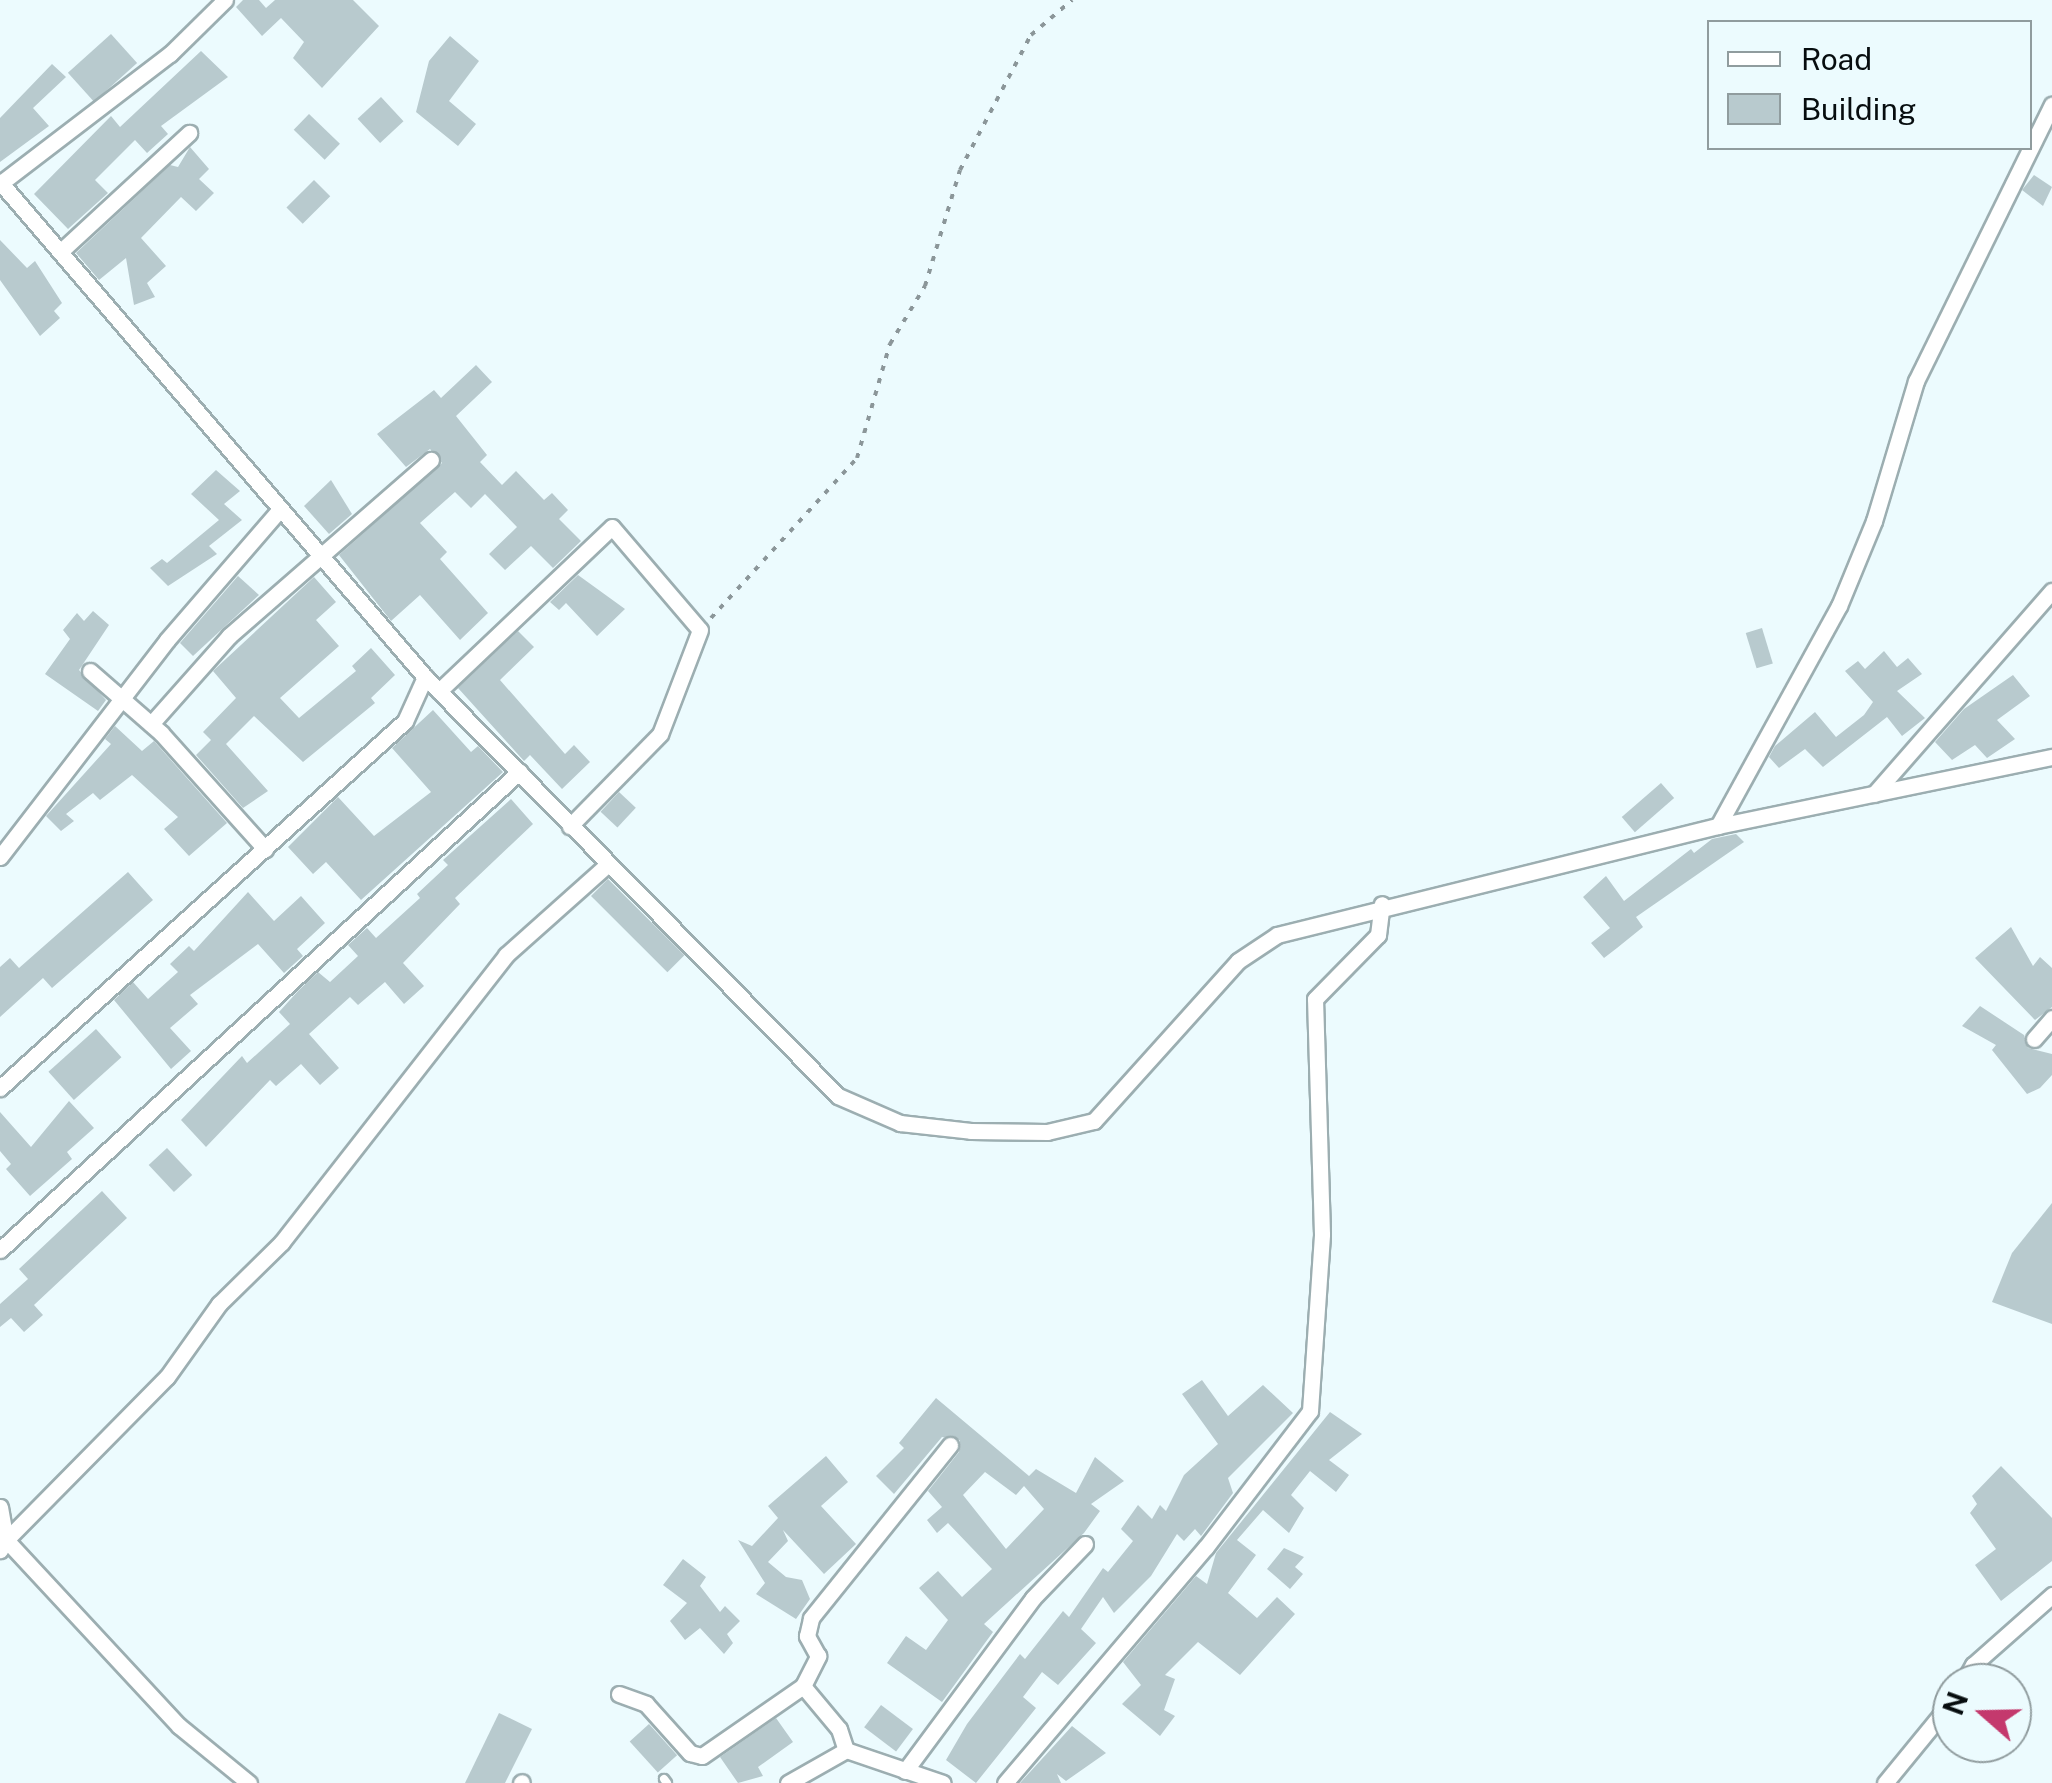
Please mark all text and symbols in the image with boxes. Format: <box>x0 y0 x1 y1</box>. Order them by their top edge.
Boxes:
legend <box>1707 20 2032 150</box>
text: Road <box>1801 41 1872 77</box>
text: Building <box>1801 91 1916 127</box>
north arrow <box>1932 1663 2032 1763</box>
text: N <box>1936 1687 1974 1719</box>

